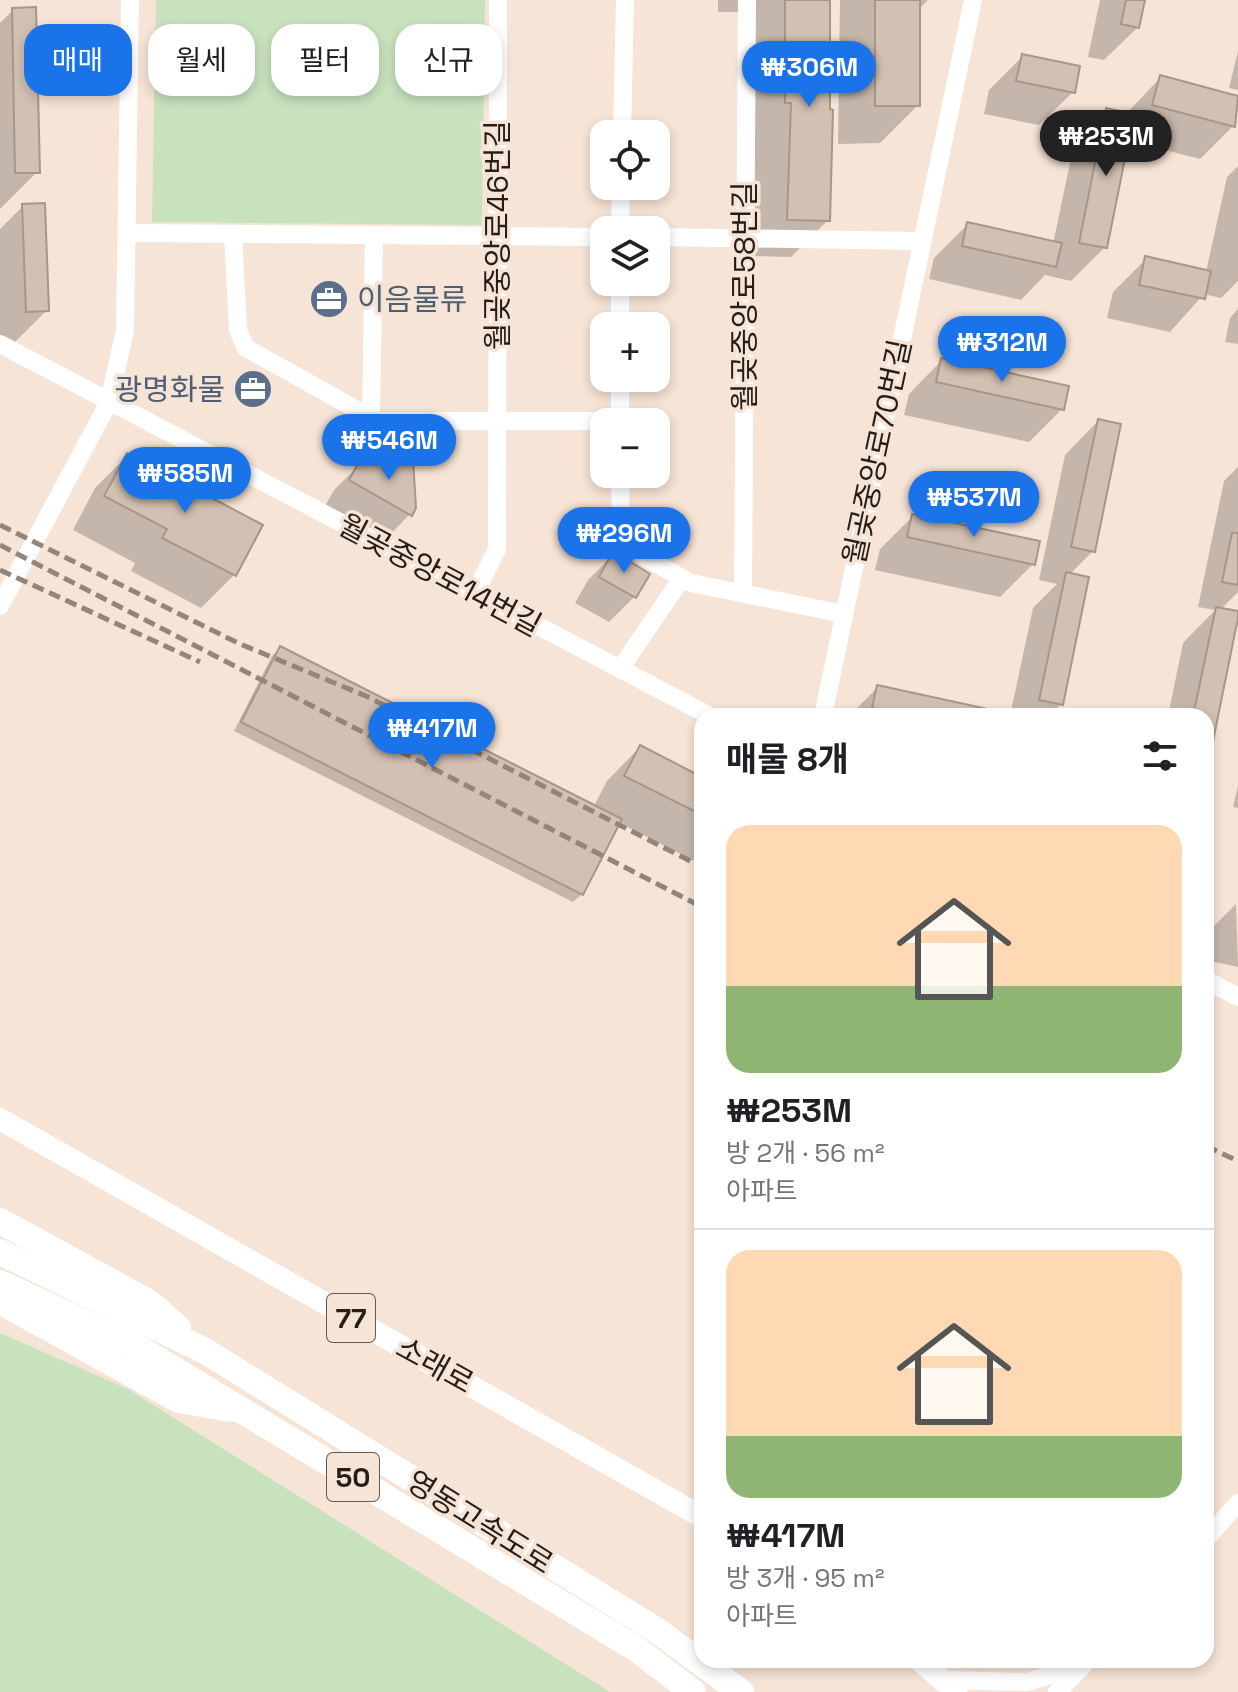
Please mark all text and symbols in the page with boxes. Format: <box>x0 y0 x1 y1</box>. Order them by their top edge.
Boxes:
chip: 매매 <box>24 24 132 96</box>
chip: 월세 <box>148 24 255 96</box>
chip: 필터 <box>271 24 379 96</box>
chip: 신규 <box>395 24 502 96</box>
pin: ₩306M <box>753 41 865 109</box>
text: ₩306M <box>760 50 858 84</box>
pin: ₩253M <box>1050 110 1162 178</box>
text: ₩253M <box>1058 119 1154 153</box>
street label: 월곶중앙로46번길 <box>478 120 517 350</box>
map controls <box>590 120 670 488</box>
button: locate <box>590 120 670 200</box>
street label: 월곶중앙로58번길 <box>725 181 764 411</box>
button: layers <box>590 216 670 296</box>
office icon: 이음물류 <box>308 278 350 320</box>
place label: 이음물류 <box>357 280 467 319</box>
button: + <box>590 312 670 392</box>
pin: ₩312M <box>946 316 1058 384</box>
text: ₩312M <box>956 325 1048 359</box>
street label: 월곶중앙로70번길 <box>834 336 920 568</box>
office icon: 광명화물 <box>232 368 274 410</box>
place label: 광명화물 <box>115 370 225 409</box>
button: − <box>590 408 670 488</box>
pin: ₩546M <box>333 414 445 482</box>
text: ₩546M <box>340 423 438 457</box>
pin: ₩585M <box>129 447 241 515</box>
text: ₩585M <box>137 456 233 490</box>
pin: ₩537M <box>918 471 1030 539</box>
text: ₩537M <box>926 480 1022 514</box>
street label: 월곶중앙로14번길 <box>332 505 548 645</box>
pin: ₩296M <box>568 507 680 575</box>
text: ₩296M <box>576 516 672 550</box>
pin: ₩417M <box>376 702 488 770</box>
text: ₩417M <box>386 711 478 745</box>
icon: filters <box>1138 734 1182 778</box>
text: 매물 8개 <box>726 738 849 781</box>
icon: home <box>882 877 1026 1021</box>
text: ₩253M <box>726 1089 852 1132</box>
text: 방 2개 · 56 m² <box>726 1136 884 1170</box>
text: 아파트 <box>726 1174 798 1208</box>
road number: 77 <box>327 1294 375 1342</box>
icon: home <box>882 1302 1026 1446</box>
street label: 소래로 <box>389 1328 481 1402</box>
road number: 50 <box>327 1453 379 1501</box>
street label: 영동고속도로 <box>399 1462 561 1582</box>
text: ₩417M <box>726 1514 845 1557</box>
text: 방 3개 · 95 m² <box>726 1561 885 1595</box>
text: 아파트 <box>726 1599 798 1633</box>

